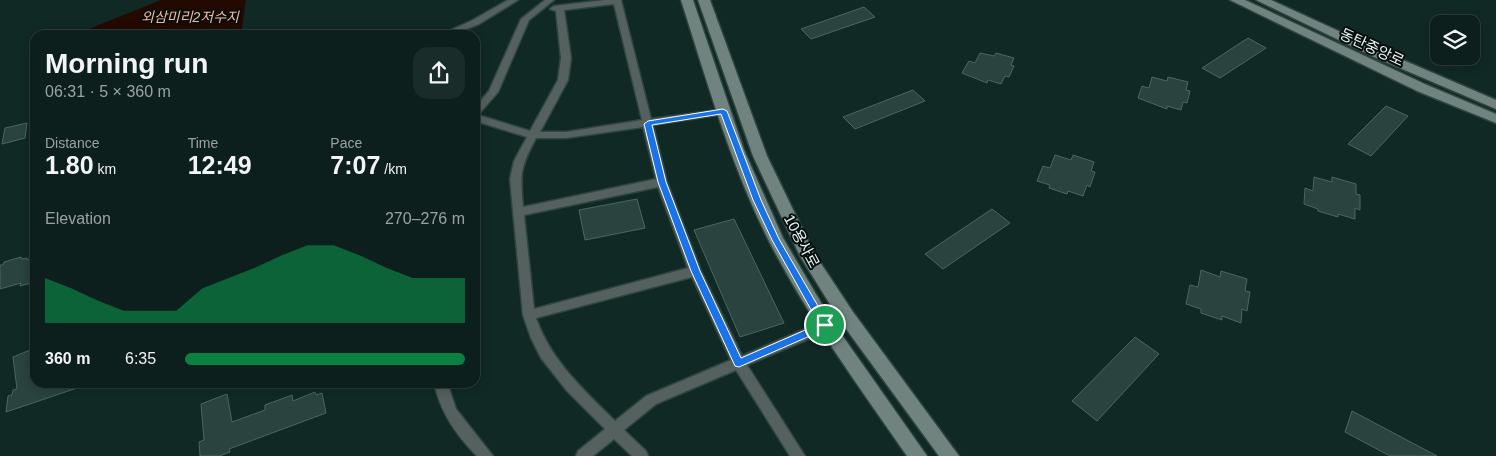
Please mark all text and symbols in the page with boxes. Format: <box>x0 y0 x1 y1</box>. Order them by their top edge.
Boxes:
water label: 외삼미리2저수지 <box>141 9 240 25</box>
map controls <box>1430 15 1480 65</box>
button: layers <box>1430 15 1480 65</box>
street label: 동탄중앙로 <box>1337 25 1407 69</box>
button: share <box>413 47 465 99</box>
text: Morning run <box>45 48 208 79</box>
text: 06:31 · 5 × 360 m <box>45 83 171 100</box>
text: Distance <box>45 135 99 151</box>
text: Time <box>188 135 218 151</box>
text: Pace <box>330 135 362 151</box>
text: 1.80 <box>45 151 94 179</box>
text: 12:49 <box>188 151 252 179</box>
text: 7:07 <box>330 151 380 179</box>
text: km <box>94 161 116 177</box>
text: /km <box>380 161 407 177</box>
text: Elevation <box>45 210 111 227</box>
text: 270–276 m <box>385 210 465 227</box>
street label: 10용사로 <box>781 211 823 271</box>
pin <box>804 304 846 346</box>
icon: arrive <box>811 311 839 339</box>
text: 360 m <box>45 350 90 367</box>
text: 6:35 <box>125 350 156 367</box>

